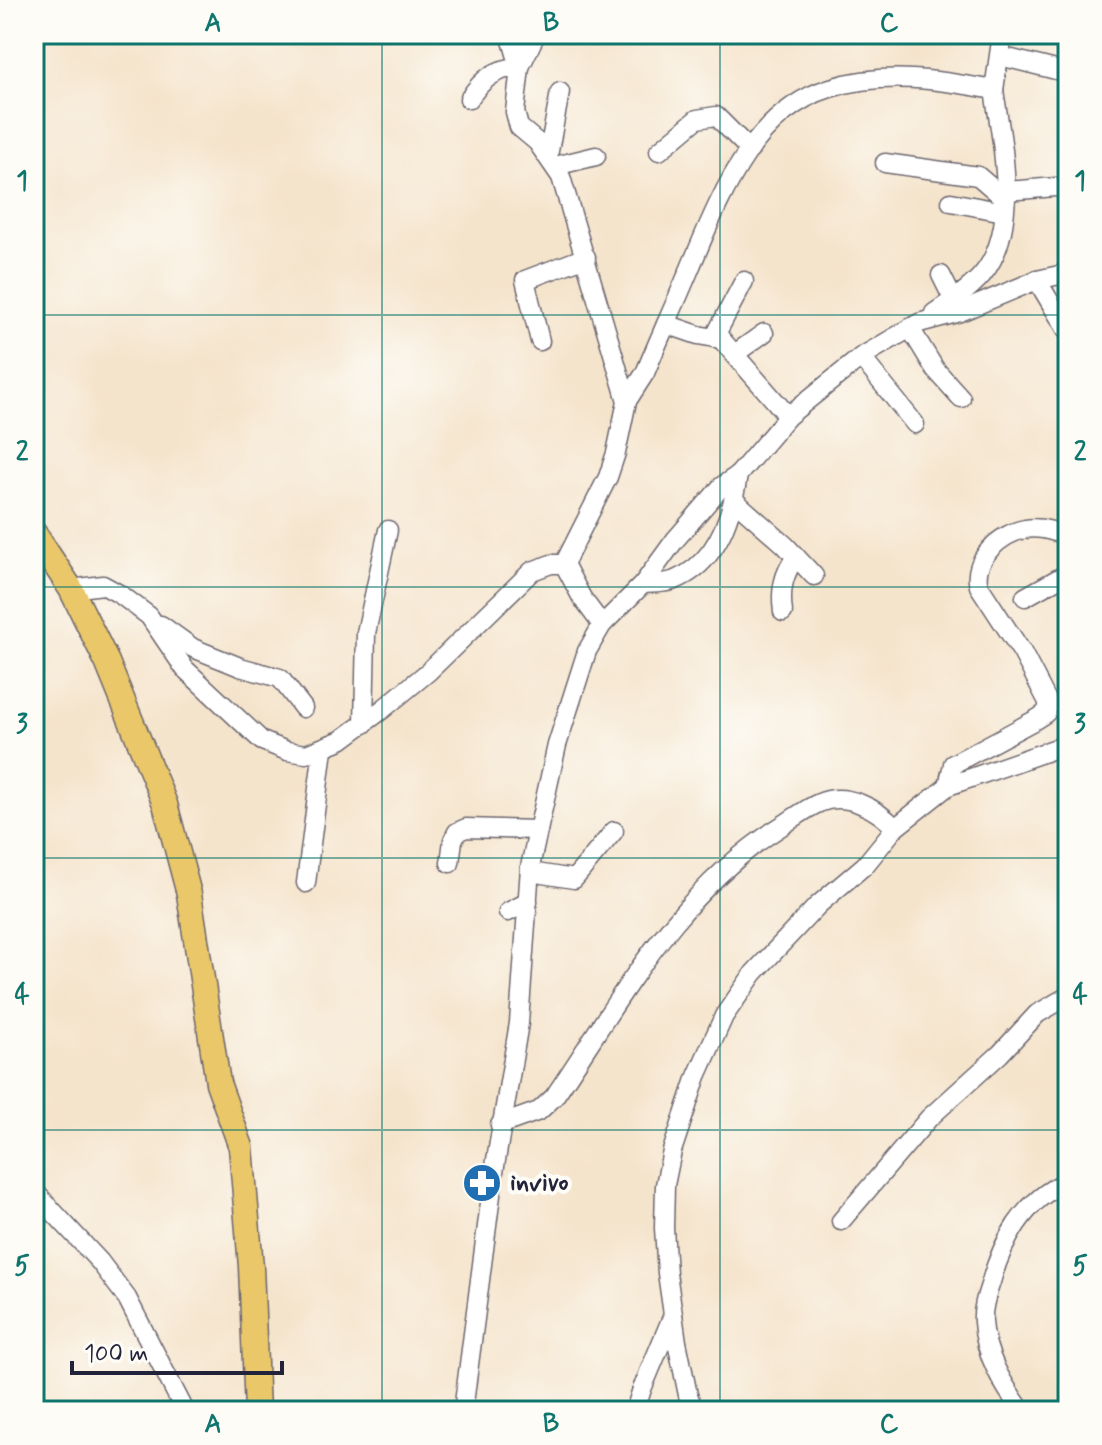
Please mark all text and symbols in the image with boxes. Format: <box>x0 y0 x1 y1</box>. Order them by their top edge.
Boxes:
text: A <box>204 7 222 41</box>
text: B <box>543 7 559 41</box>
text: C <box>880 7 899 41</box>
text: 1 <box>16 165 28 199</box>
text: 1 <box>1074 165 1086 199</box>
text: 2 <box>16 436 29 470</box>
text: 2 <box>1074 436 1087 470</box>
text: 3 <box>16 708 28 742</box>
text: 3 <box>1074 708 1086 742</box>
text: 4 <box>14 979 30 1013</box>
text: 4 <box>1072 979 1088 1013</box>
pharmacy icon: invivo <box>461 1162 503 1204</box>
place label: invivo <box>510 1166 569 1200</box>
text: 5 <box>14 1250 30 1284</box>
text: 5 <box>1072 1250 1088 1284</box>
scale bar <box>72 1325 282 1375</box>
text: 100 m <box>84 1339 148 1370</box>
text: A <box>204 1408 222 1442</box>
text: B <box>543 1408 559 1442</box>
text: C <box>880 1408 899 1442</box>

